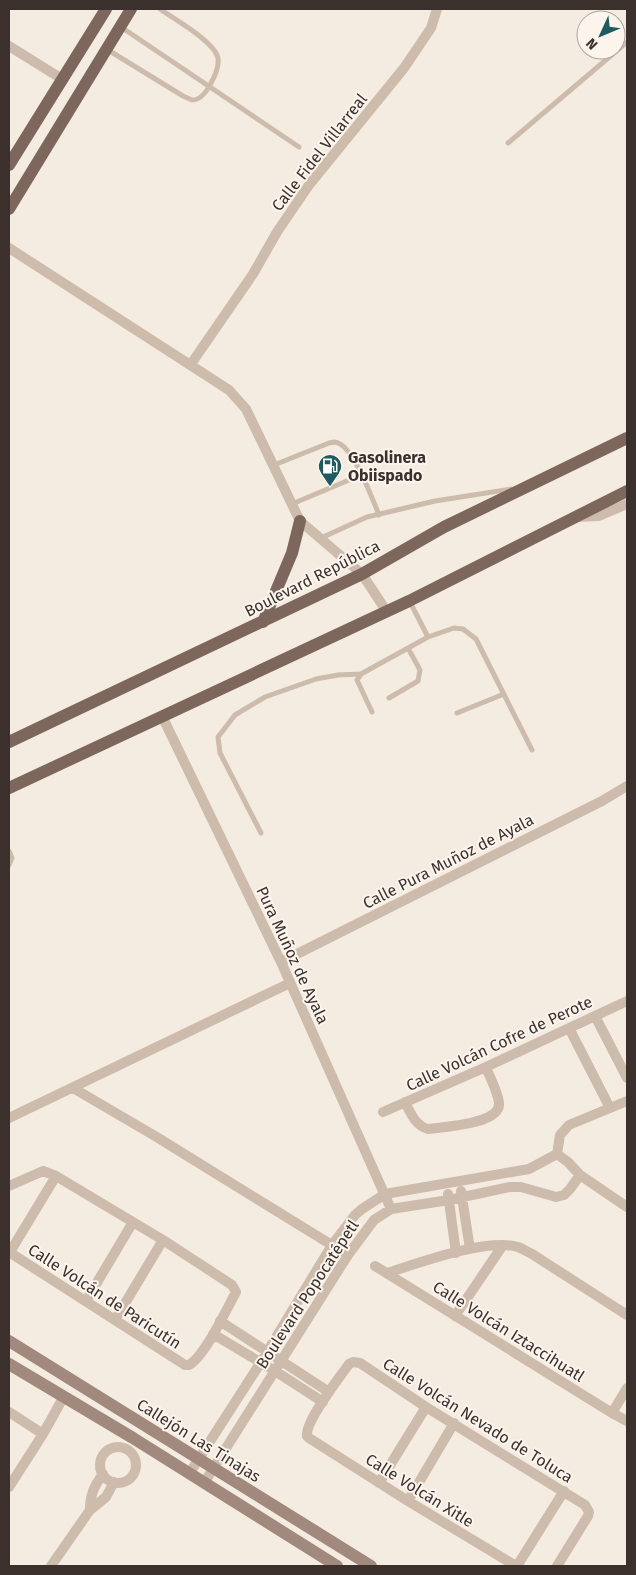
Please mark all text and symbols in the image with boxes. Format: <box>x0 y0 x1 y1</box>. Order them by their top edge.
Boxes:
north arrow <box>576 10 626 60</box>
text: N <box>583 34 601 53</box>
street label: Calle Fidel Villarreal <box>268 90 371 215</box>
place label: Gasolinera Obiispado <box>348 448 426 485</box>
fuel station icon: Gasolinera Obiispado <box>317 453 343 487</box>
street label: Boulevard República <box>241 536 383 621</box>
street label: Calle Pura Muñoz de Ayala <box>360 810 537 913</box>
street label: Pura Muñoz de Ayala <box>252 883 333 1027</box>
street label: Calle Volcán Cofre de Perote <box>403 992 595 1095</box>
street label: Boulevard Popocatépetl <box>252 1216 363 1372</box>
street label: Calle Volcán de Paricutín <box>25 1240 185 1353</box>
street label: Calle Volcán Iztaccihuatl <box>429 1277 588 1386</box>
street label: Calle Volcán Nevado de Toluca <box>379 1354 576 1487</box>
street label: Callejón Las Tinajas <box>133 1395 264 1486</box>
street label: Calle Volcán Xitle <box>362 1450 477 1531</box>

